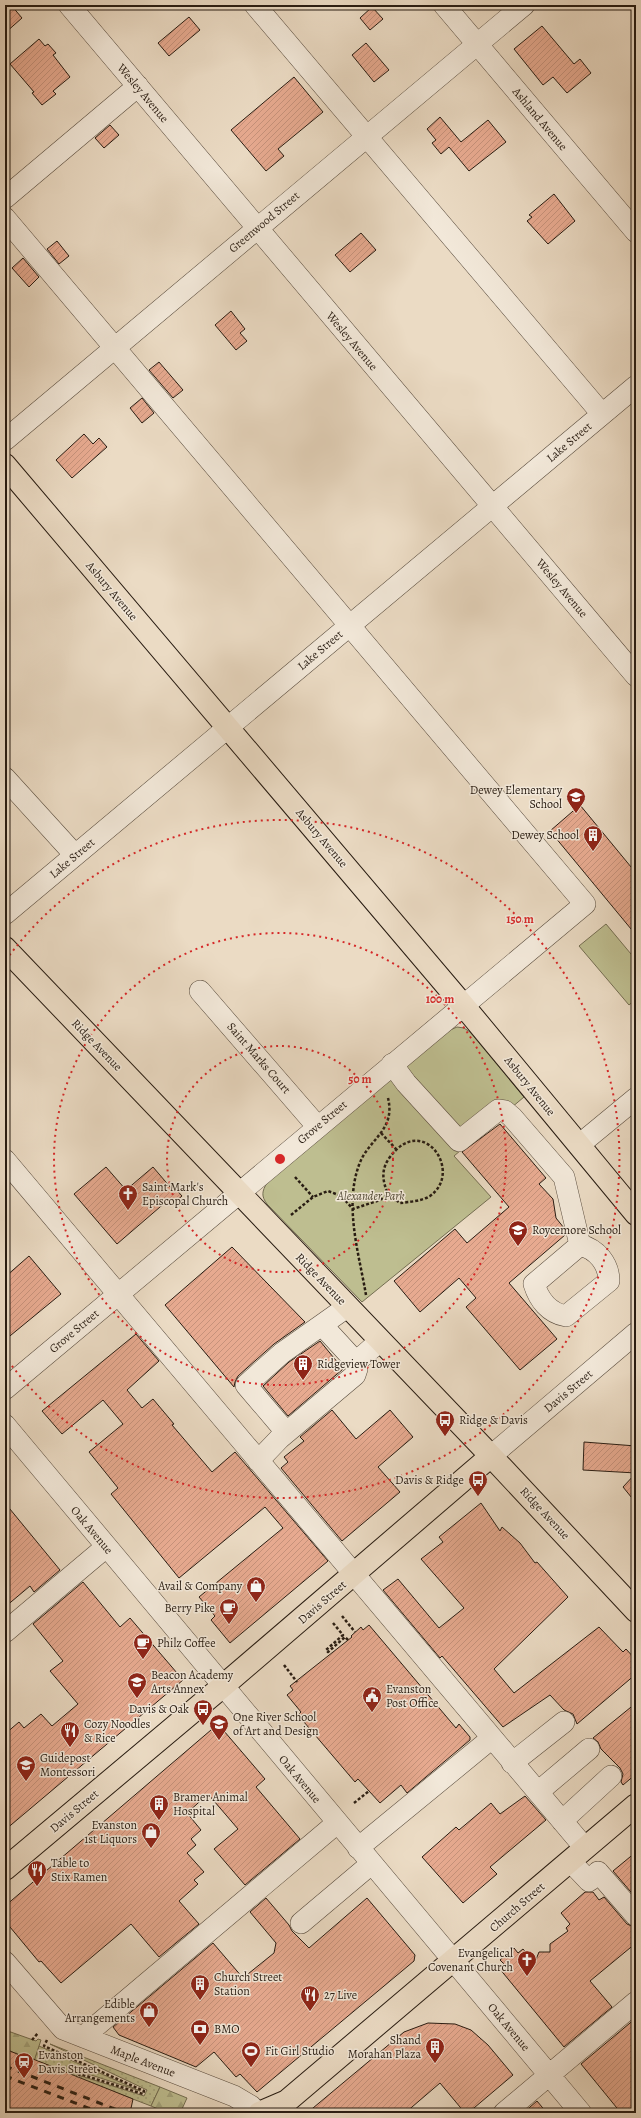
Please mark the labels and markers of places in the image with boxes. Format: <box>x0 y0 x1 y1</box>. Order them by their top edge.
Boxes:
place label: Dewey Elementary School <box>470 782 563 812</box>
school or university icon: Dewey Elementary School <box>565 786 587 814</box>
building icon: Dewey School <box>582 824 604 852</box>
place label: Dewey School <box>511 827 579 843</box>
centre of rings <box>273 1152 287 1166</box>
place label: Saint Mark's Episcopal Church <box>142 1179 229 1209</box>
church icon: Saint Mark's Episcopal Church <box>117 1183 139 1211</box>
school or university icon: Roycemore School <box>507 1219 529 1247</box>
place label: Roycemore School <box>532 1222 621 1238</box>
building icon: Ridgeview Tower <box>292 1353 314 1381</box>
place label: Ridgeview Tower <box>317 1356 401 1372</box>
bus stop icon: Ridge & Davis <box>434 1409 456 1437</box>
place label: Ridge & Davis <box>459 1412 528 1428</box>
bus stop icon: Davis & Ridge <box>467 1469 489 1497</box>
place label: Davis & Ridge <box>395 1472 464 1488</box>
shop icon: Avail & Company <box>245 1575 267 1603</box>
place label: Avail & Company <box>157 1578 243 1594</box>
cafe icon: Berry Pike <box>218 1597 240 1625</box>
place label: Berry Pike <box>165 1600 215 1616</box>
cafe icon: Philz Coffee <box>132 1632 154 1660</box>
place label: Philz Coffee <box>157 1635 216 1651</box>
place label: Beacon Academy Arts Annex <box>150 1667 234 1697</box>
school or university icon: Beacon Academy Arts Annex <box>126 1671 148 1699</box>
place label: Evanston Post Office <box>386 1681 438 1711</box>
public building icon: Evanston Post Office <box>361 1685 383 1713</box>
bus stop icon: Davis & Oak <box>192 1698 214 1726</box>
place label: Davis & Oak <box>129 1701 189 1717</box>
place label: One River School of Art and Design <box>233 1709 319 1739</box>
school or university icon: One River School of Art and Design <box>208 1713 230 1741</box>
place label: Cozy Noodles & Rice <box>84 1716 151 1746</box>
restaurant icon: Cozy Noodles & Rice <box>59 1720 81 1748</box>
place label: Guidepost Montessori <box>40 1750 95 1780</box>
school or university icon: Guidepost Montessori <box>15 1754 37 1782</box>
place label: Bramer Animal Hospital <box>173 1789 248 1819</box>
building icon: Bramer Animal Hospital <box>148 1793 170 1821</box>
place label: Evanston 1st Liquors <box>84 1817 137 1847</box>
shop icon: Evanston 1st Liquors <box>140 1821 162 1849</box>
place label: Table to Stix Ramen <box>51 1855 108 1885</box>
restaurant icon: Table to Stix Ramen <box>26 1859 48 1887</box>
place label: Evangelical Covenant Church <box>428 1945 514 1975</box>
church icon: Evangelical Covenant Church <box>516 1949 538 1977</box>
place label: Church Street Station <box>214 1969 282 1999</box>
building icon: Church Street Station <box>189 1973 211 2001</box>
restaurant icon: 27 Live <box>299 1984 321 2012</box>
place label: 27 Live <box>324 1987 357 2003</box>
place label: Edible Arrangements <box>64 1996 135 2026</box>
shop icon: Edible Arrangements <box>138 2000 160 2028</box>
bank icon: BMO <box>189 2018 211 2046</box>
place label: BMO <box>214 2021 240 2037</box>
place label: Shand Morahan Plaza <box>348 2032 422 2062</box>
building icon: Shand Morahan Plaza <box>424 2036 446 2064</box>
sports icon: Fit Girl Studio <box>240 2040 262 2068</box>
place label: Fit Girl Studio <box>265 2043 334 2059</box>
place label: Evanston Davis Street <box>38 2047 97 2077</box>
station icon: Evanston Davis Street <box>13 2051 35 2079</box>

